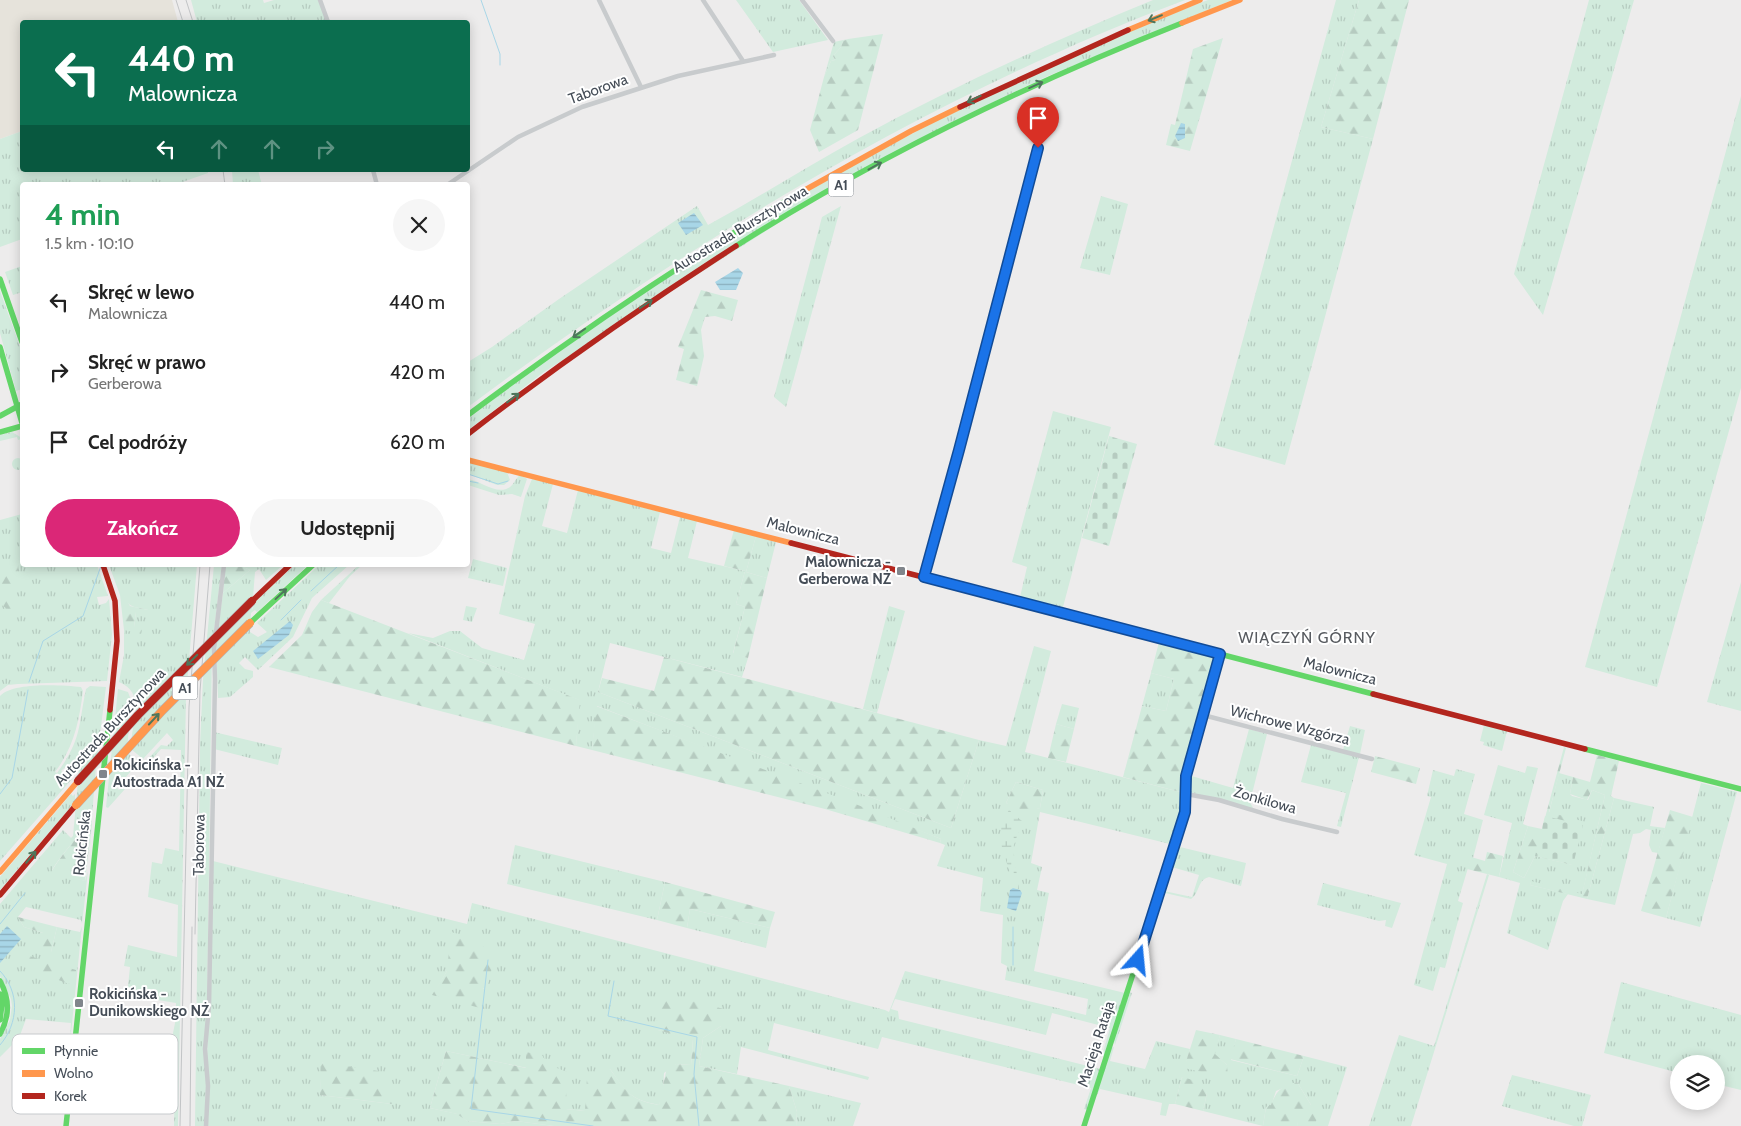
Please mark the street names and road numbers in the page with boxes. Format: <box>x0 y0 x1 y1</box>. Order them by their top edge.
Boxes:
street label: Taborowa <box>566 70 631 108</box>
road number: A1 <box>828 174 854 196</box>
street label: Autostrada Bursztynowa <box>669 181 811 276</box>
street label: Malownicza <box>765 513 842 549</box>
street label: Malownicza <box>1302 653 1379 689</box>
street label: Autostrada Bursztynowa <box>51 664 170 789</box>
road number: A1 <box>172 676 198 700</box>
street label: Wichrowe Wzgórza <box>1228 701 1352 749</box>
street label: Żonkilowa <box>1232 782 1299 818</box>
street label: Rokicińska <box>70 809 94 876</box>
street label: Taborowa <box>189 813 209 876</box>
street label: Macieja Rataja <box>1074 998 1119 1089</box>

